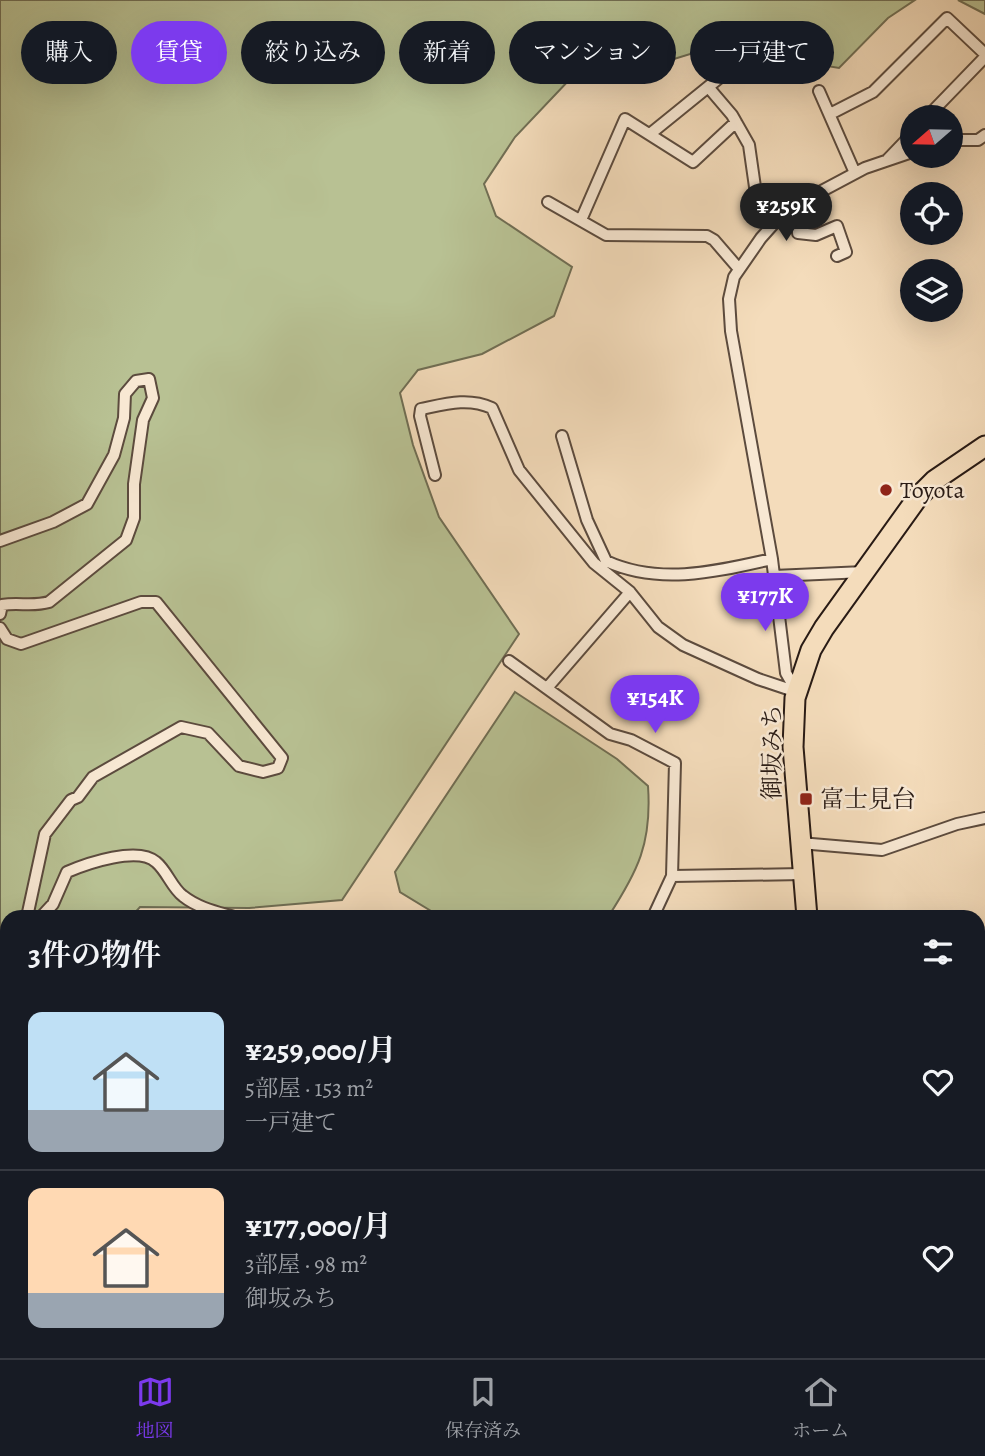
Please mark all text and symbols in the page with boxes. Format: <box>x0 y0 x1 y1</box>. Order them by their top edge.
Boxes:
chip: 購入 <box>21 21 117 84</box>
chip: 賃貸 <box>131 21 227 84</box>
chip: 絞り込み <box>241 21 385 84</box>
chip: 新着 <box>399 21 495 84</box>
chip: マンション <box>509 21 676 84</box>
chip: 一戸建て <box>690 21 834 84</box>
north arrow <box>900 105 962 168</box>
map controls <box>900 105 963 322</box>
button: locate <box>900 182 963 245</box>
pin: ¥259K <box>737 184 835 243</box>
text: ¥259K <box>756 190 816 221</box>
button: layers <box>900 259 963 322</box>
place label: Toyota <box>900 474 965 506</box>
marker: Toyota <box>878 482 894 498</box>
pin: ¥177K <box>716 574 814 633</box>
text: ¥177K <box>737 580 793 611</box>
pin: ¥154K <box>606 676 704 735</box>
text: ¥154K <box>626 682 684 713</box>
street label: 御坂みち <box>756 704 788 800</box>
place label: 富士見台 <box>820 783 916 815</box>
marker: 富士見台 <box>798 791 814 807</box>
icon: filters <box>919 933 957 971</box>
text: 3件の物件 <box>28 935 161 975</box>
text: ¥259,000/月 <box>245 1030 397 1070</box>
icon: home <box>84 1040 168 1124</box>
icon: heart <box>919 1063 957 1101</box>
text: 5部屋 · 153 m² <box>245 1073 373 1104</box>
text: 一戸建て <box>245 1107 337 1138</box>
text: ¥177,000/月 <box>245 1206 392 1246</box>
icon: home <box>84 1216 168 1300</box>
icon: heart <box>919 1239 957 1277</box>
text: 3部屋 · 98 m² <box>245 1249 367 1280</box>
text: 御坂みち <box>245 1283 337 1314</box>
tab: 地図 <box>136 1373 174 1444</box>
tab: 保存済み <box>445 1373 521 1444</box>
tab: ホーム <box>792 1373 849 1444</box>

